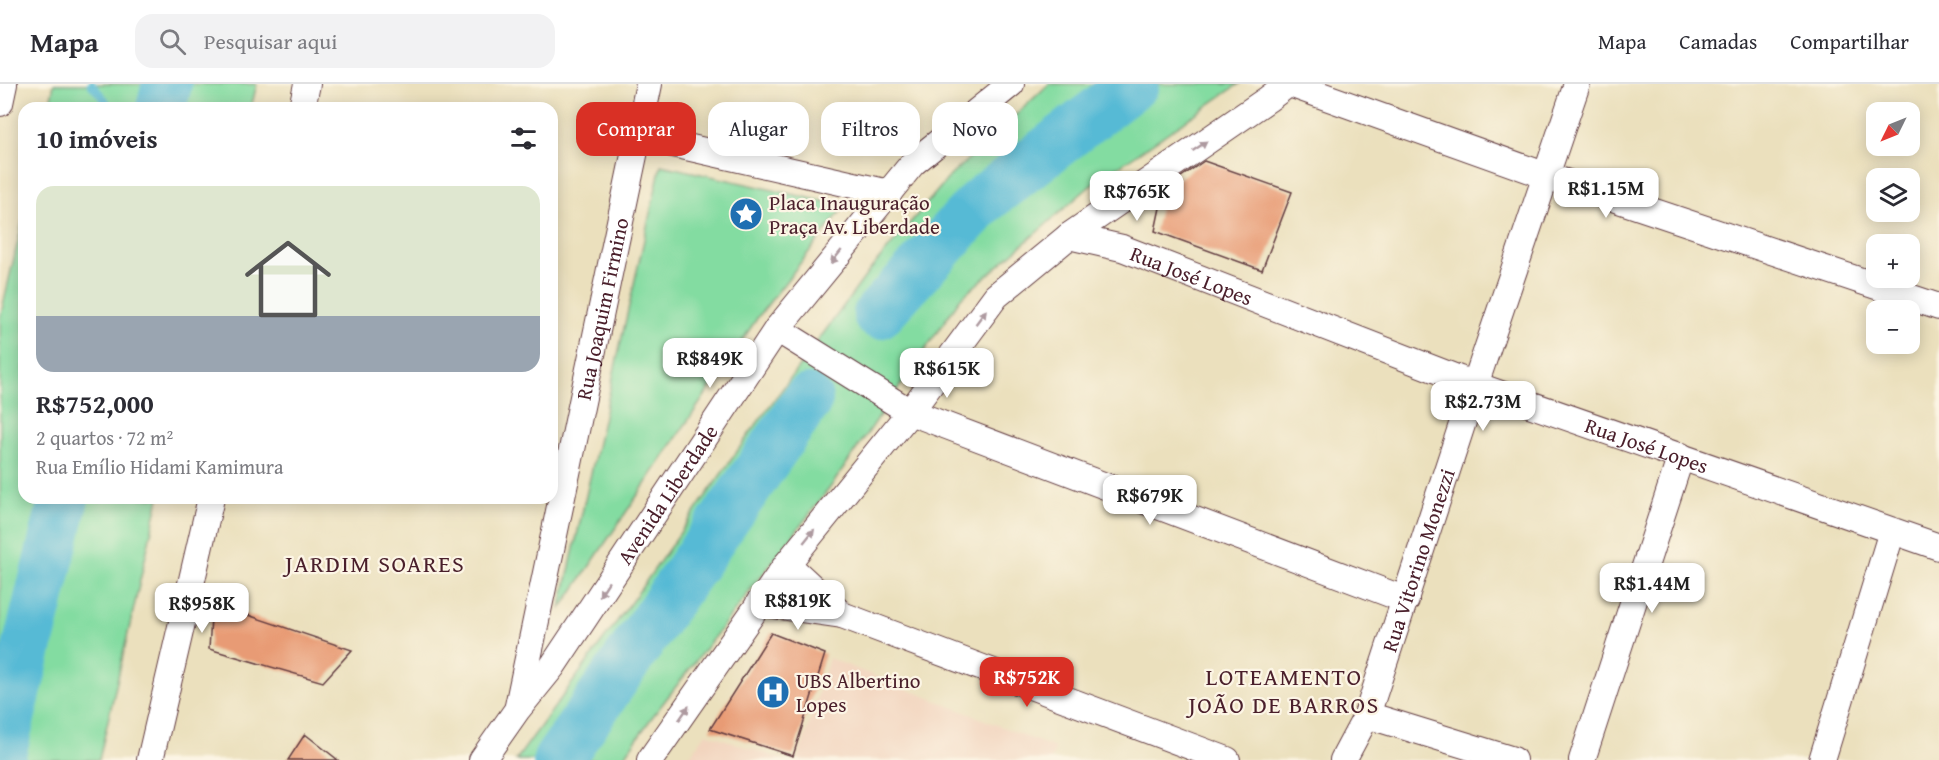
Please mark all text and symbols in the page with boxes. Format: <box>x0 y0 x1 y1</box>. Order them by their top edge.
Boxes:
search box <box>135 14 555 68</box>
text: Mapa <box>30 21 99 62</box>
icon: search <box>156 25 189 58</box>
text: Pesquisar aqui <box>204 25 337 57</box>
text: Mapa <box>1598 26 1646 57</box>
text: Camadas <box>1679 26 1757 57</box>
text: Compartilhar <box>1790 26 1909 57</box>
chip: Comprar <box>576 102 696 156</box>
chip: Alugar <box>708 102 809 156</box>
chip: Filtros <box>821 102 920 156</box>
chip: Novo <box>932 102 1018 156</box>
north arrow <box>1866 102 1920 156</box>
map controls <box>1866 102 1920 354</box>
text: 10 imóveis <box>36 119 158 158</box>
icon: filters <box>507 122 540 155</box>
one-way arrow <box>1192 141 1208 152</box>
pin: R$1.15M <box>1551 168 1661 219</box>
button: layers <box>1866 168 1920 222</box>
pin: R$765K <box>1088 171 1186 222</box>
text: R$1.15M <box>1568 173 1644 202</box>
text: R$765K <box>1104 176 1170 205</box>
place label: Placa Inauguração Praça Av. Liberdade <box>769 187 940 242</box>
place icon: Placa Inauguração Praça Av. Liberdade <box>728 196 764 232</box>
street label: Rua Joaquim Firmino <box>567 215 636 403</box>
icon: home <box>234 225 342 333</box>
button: + <box>1866 234 1920 288</box>
street label: Rua José Lopes <box>1126 237 1257 313</box>
one-way arrow <box>830 249 843 265</box>
button: − <box>1866 300 1920 354</box>
one-way arrow <box>975 309 987 325</box>
pin: R$849K <box>661 338 759 389</box>
text: R$849K <box>677 343 743 372</box>
pin: R$615K <box>898 348 996 399</box>
text: R$615K <box>914 353 980 382</box>
pin: R$2.73M <box>1428 381 1538 432</box>
text: R$752,000 <box>36 384 154 423</box>
text: R$2.73M <box>1445 386 1521 415</box>
street label: Rua José Lopes <box>1581 409 1713 481</box>
street label: Avenida Liberdade <box>609 418 725 571</box>
text: 2 quartos · 72 m² <box>36 423 173 452</box>
text: Rua Emílio Hidami Kamimura <box>36 452 283 481</box>
street label: Rua Vitorino Monezzi <box>1373 464 1462 656</box>
pin: R$679K <box>1101 475 1199 526</box>
text: R$679K <box>1117 480 1183 509</box>
one-way arrow <box>802 529 815 544</box>
district label: JARDIM SOARES <box>282 546 465 581</box>
pin: R$1.44M <box>1597 563 1707 614</box>
text: R$1.44M <box>1614 568 1690 597</box>
one-way arrow <box>598 580 610 596</box>
pin: R$819K <box>749 580 847 631</box>
pin: R$958K <box>153 583 251 634</box>
text: R$819K <box>765 585 831 614</box>
text: R$958K <box>169 588 235 617</box>
pin: R$752K <box>978 657 1076 708</box>
district label: LOTEAMENTO JOÃO DE BARROS <box>1185 659 1380 722</box>
text: R$752K <box>994 662 1060 691</box>
place label: UBS Albertino Lopes <box>796 665 920 720</box>
hospital icon: UBS Albertino Lopes <box>755 674 791 710</box>
one-way arrow <box>678 705 690 721</box>

